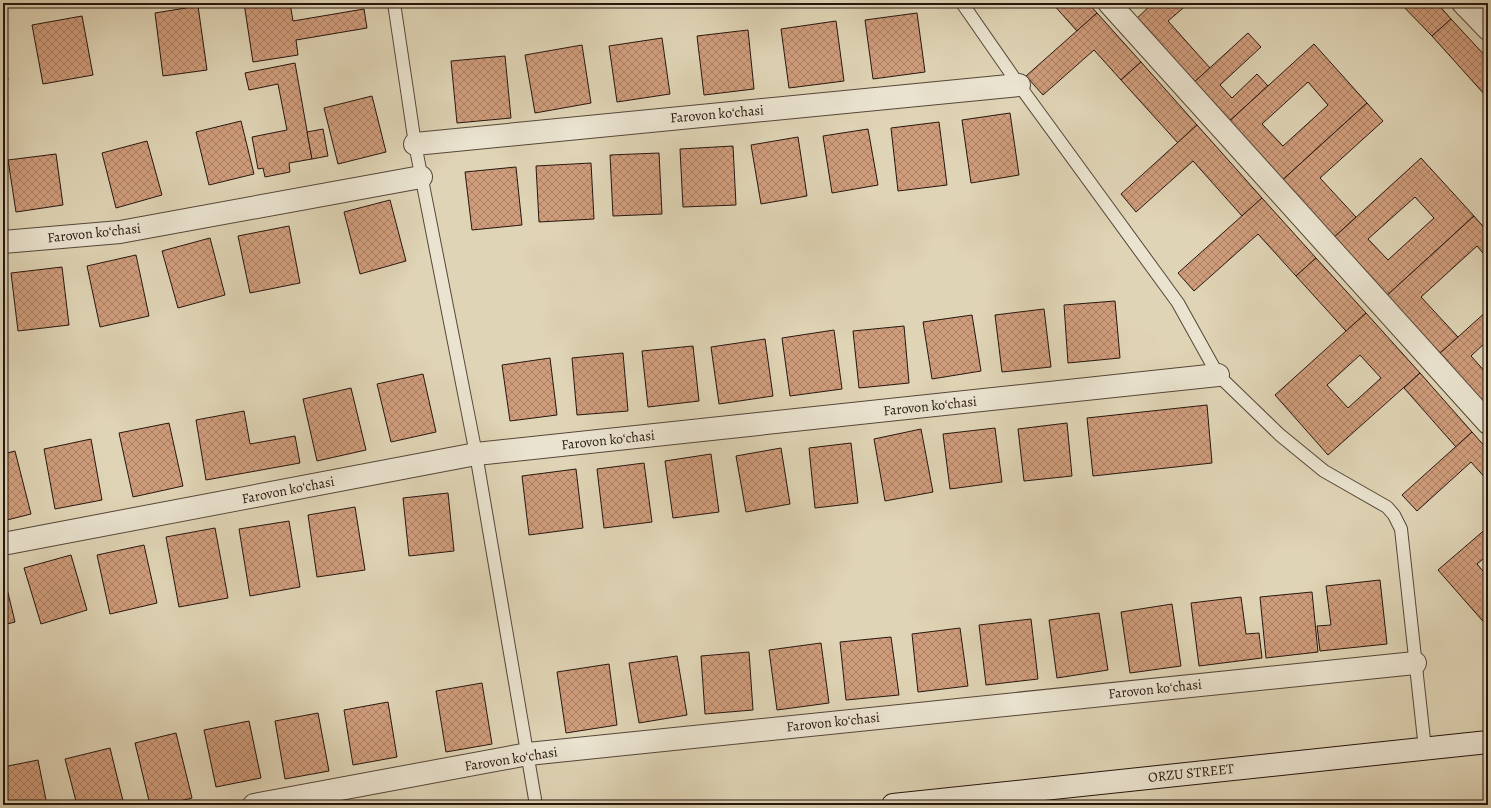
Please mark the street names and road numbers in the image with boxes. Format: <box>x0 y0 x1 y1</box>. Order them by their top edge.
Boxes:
street label: Farovon koʻchasi <box>669 100 765 128</box>
street label: Farovon koʻchasi <box>46 219 142 247</box>
street label: Farovon koʻchasi <box>882 392 978 420</box>
street label: Farovon koʻchasi <box>560 426 656 454</box>
street label: Farovon koʻchasi <box>240 472 336 508</box>
street label: Farovon koʻchasi <box>1107 675 1203 703</box>
street label: Farovon koʻchasi <box>785 708 881 736</box>
street label: Farovon koʻchasi <box>463 742 559 776</box>
street label: ORZU STREET <box>1147 759 1235 787</box>

